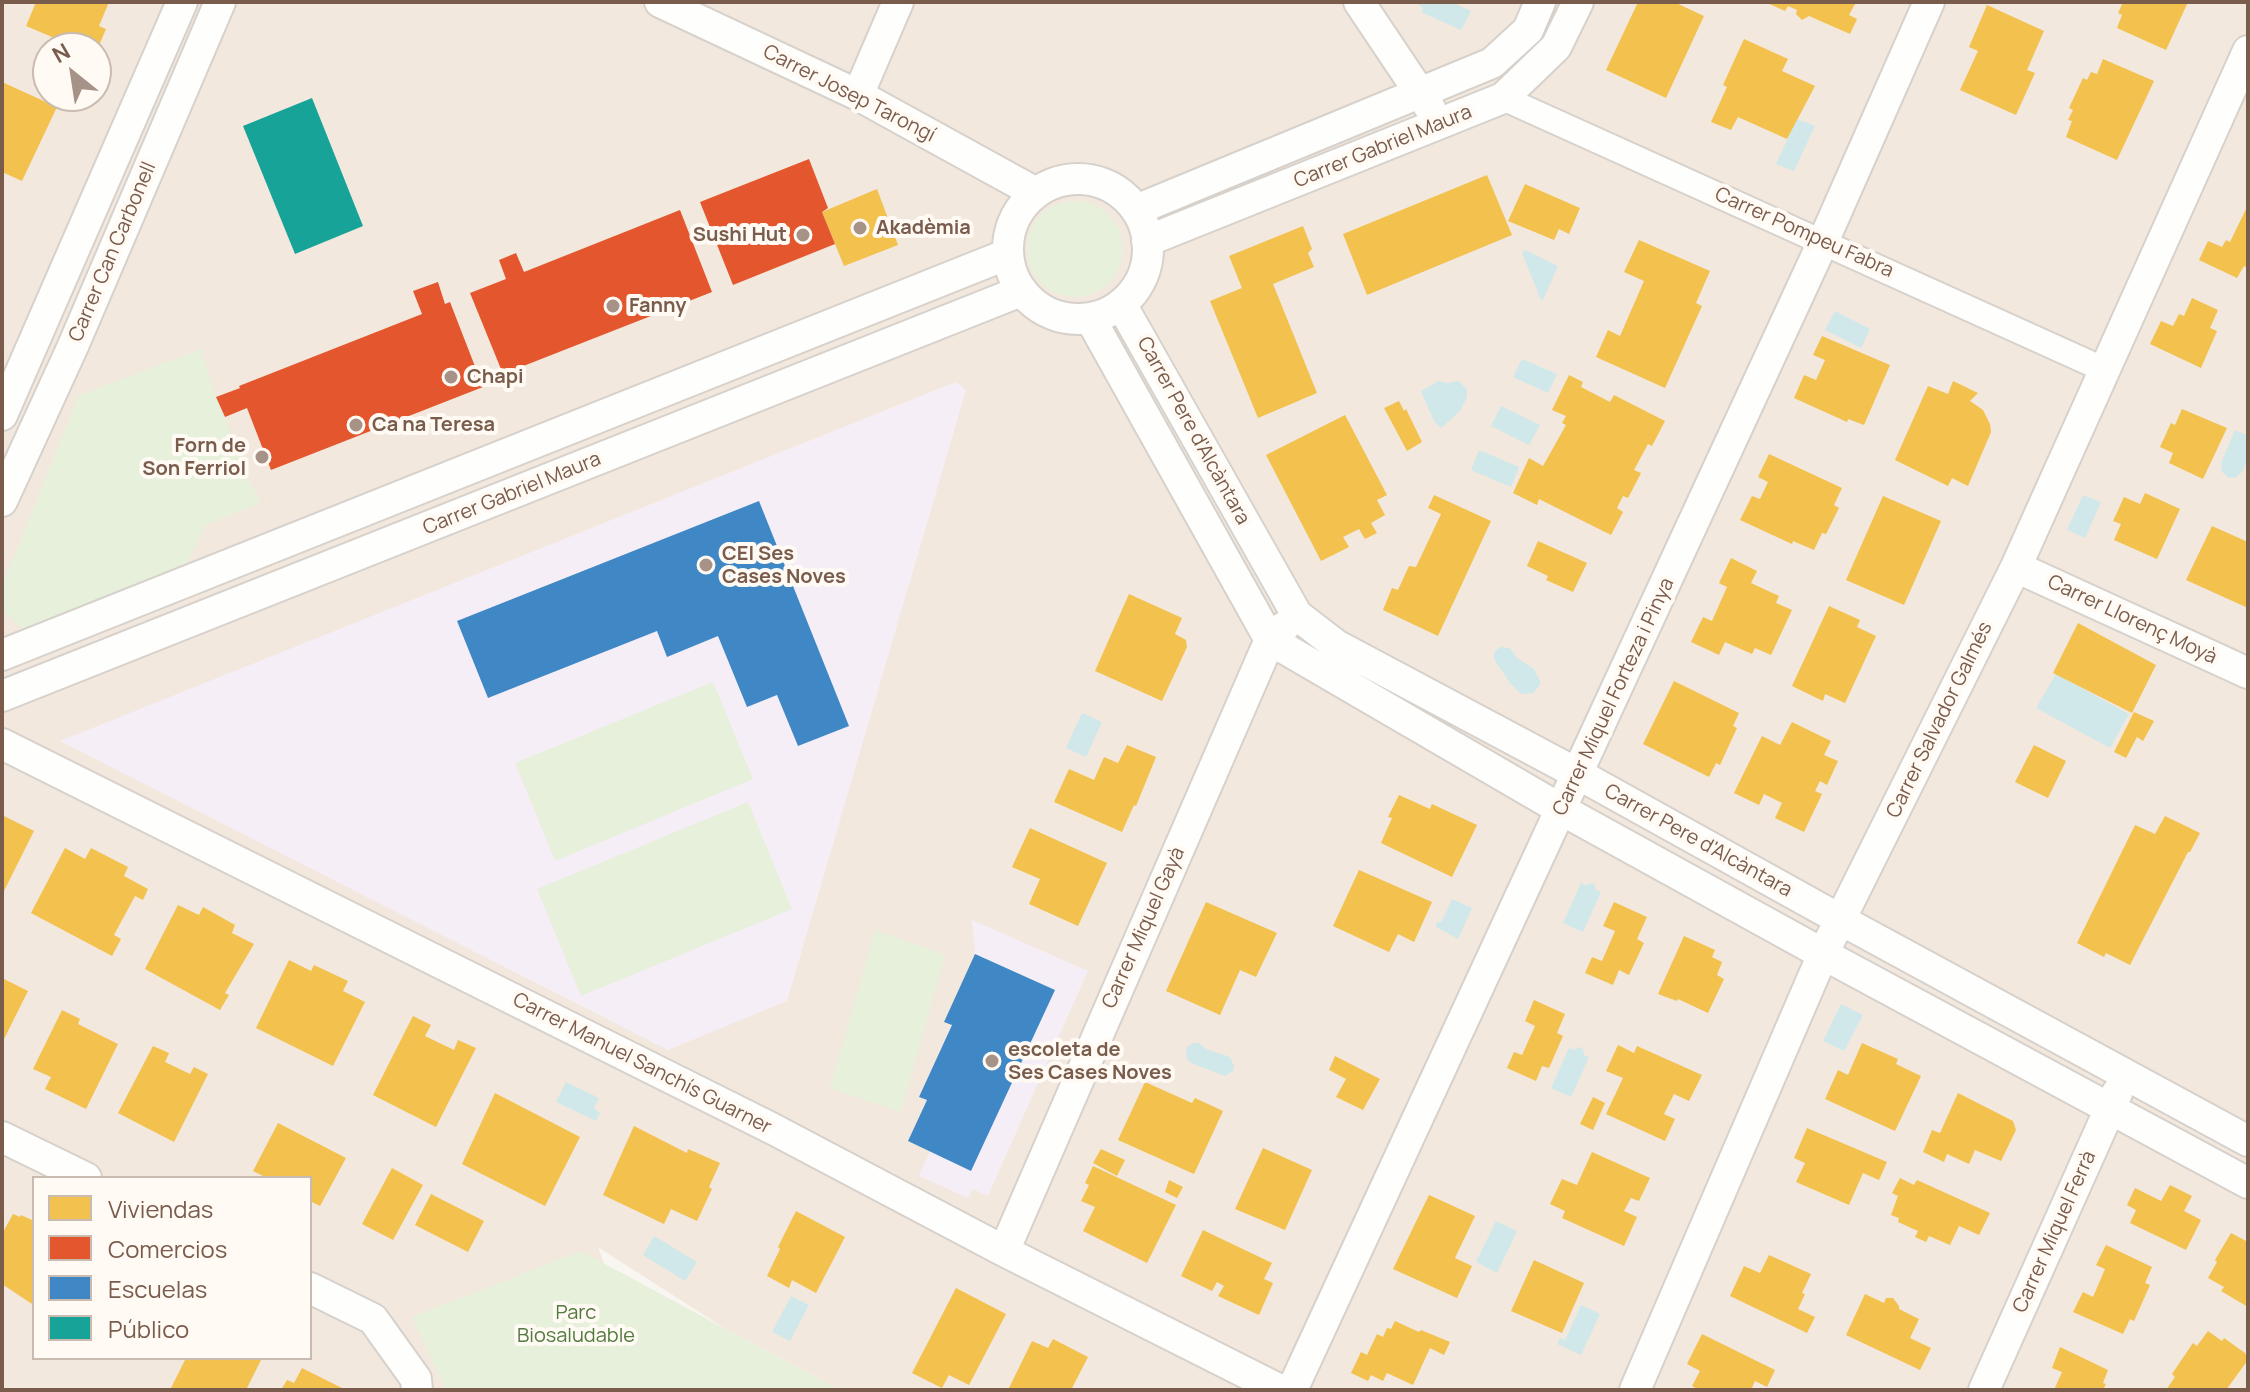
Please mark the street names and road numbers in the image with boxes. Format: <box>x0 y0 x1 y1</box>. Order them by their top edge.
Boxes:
street label: Carrer Josep Tarongí <box>759 40 939 148</box>
street label: Carrer Gabriel Maura <box>1291 100 1475 194</box>
street label: Carrer Can Carbonell <box>64 158 162 346</box>
street label: Carrer Pompeu Fabra <box>1711 183 1897 283</box>
street label: Carrer Pere d'Alcàntara <box>1131 333 1255 529</box>
street label: Carrer Gabriel Maura <box>420 447 604 541</box>
street label: Carrer Llorenç Moyà <box>2044 570 2220 670</box>
street label: Carrer Miquel Forteza i Pinya <box>1548 574 1680 820</box>
street label: Carrer Salvador Galmés <box>1882 618 1998 822</box>
street label: Carrer Pere d'Alcàntara <box>1600 779 1796 903</box>
street label: Carrer Miquel Gayà <box>1098 844 1190 1012</box>
street label: Carrer Manuel Sanchís Guarner <box>509 988 775 1140</box>
street label: Carrer Miquel Ferrà <box>2009 1147 2101 1317</box>

